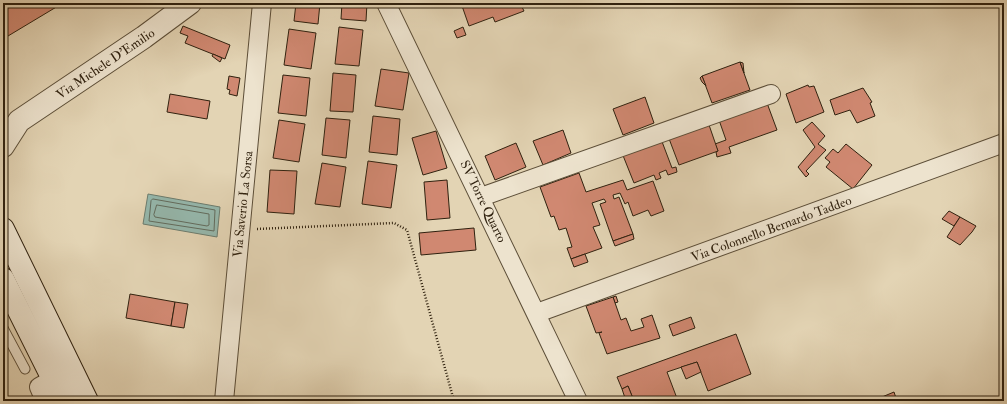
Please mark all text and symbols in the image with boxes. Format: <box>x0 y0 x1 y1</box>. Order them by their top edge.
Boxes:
street label: Via Michele D'Emilio <box>53 25 158 103</box>
street label: Via Saverio La Sorsa <box>229 149 257 258</box>
street label: SV Torre Quarto <box>456 158 510 245</box>
street label: Via Colonnello Bernardo Taddeo <box>689 192 854 265</box>

